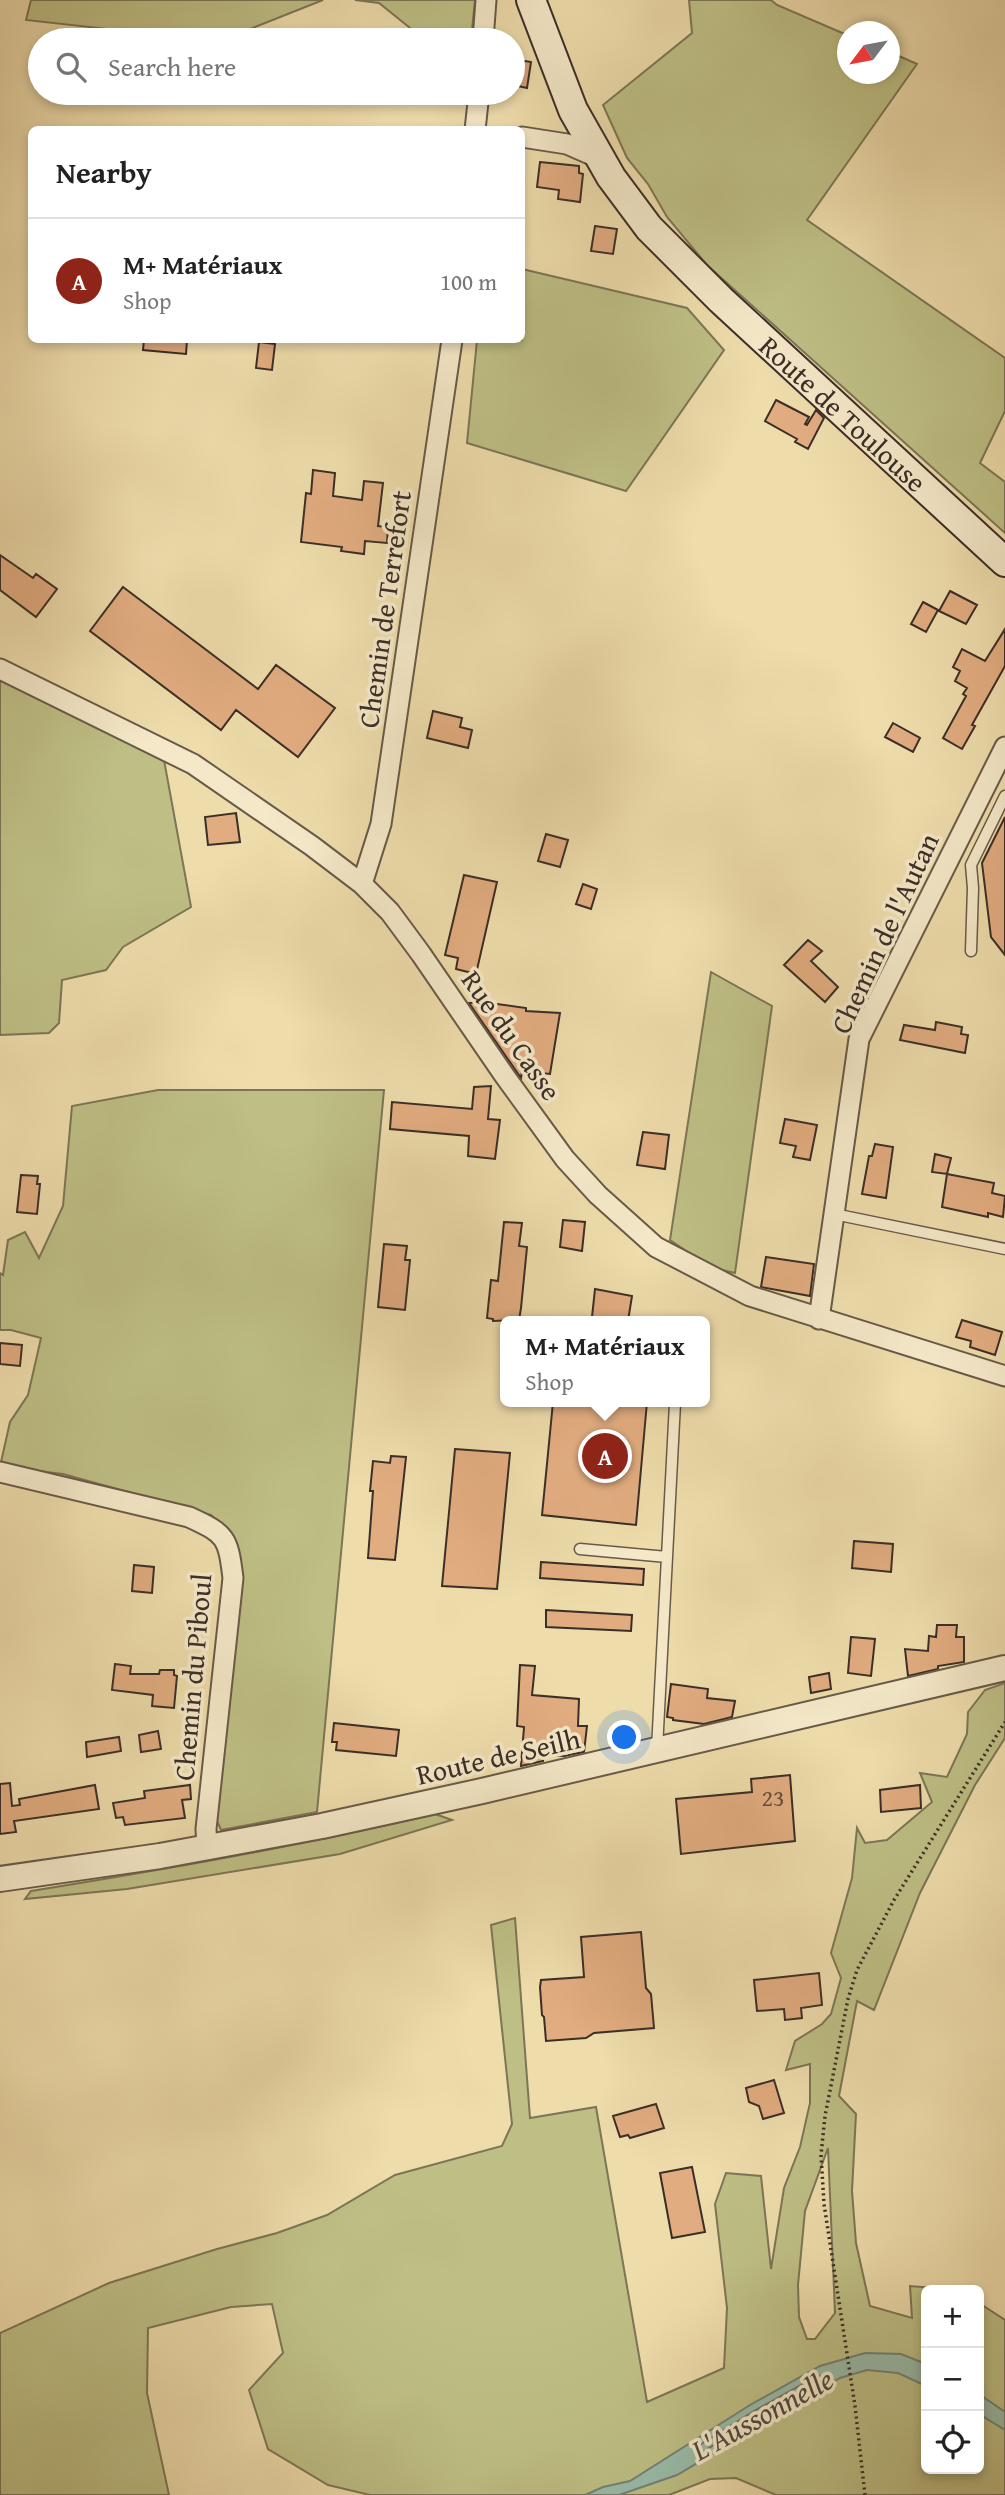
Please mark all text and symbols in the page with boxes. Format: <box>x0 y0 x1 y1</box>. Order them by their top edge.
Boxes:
north arrow <box>837 21 900 84</box>
search box <box>28 28 525 105</box>
text: Search here <box>108 47 236 86</box>
icon: search <box>52 48 90 86</box>
text: Nearby <box>56 150 152 194</box>
text: M+ Matériaux <box>123 245 282 284</box>
text: A <box>72 265 86 298</box>
text: 100 m <box>440 265 497 298</box>
text: Shop <box>123 284 171 317</box>
street label: Route de Toulouse <box>751 325 936 501</box>
street label: Chemin de Terrefort <box>347 488 421 730</box>
street label: Chemin de l'Autan <box>820 826 949 1040</box>
street label: Rue du Casse <box>452 962 572 1108</box>
popup <box>500 1316 710 1407</box>
text: M+ Matériaux <box>525 1326 685 1365</box>
text: Shop <box>525 1365 574 1398</box>
pin: A <box>582 1430 628 1482</box>
street label: Chemin du Piboul <box>163 1572 221 1782</box>
street label: Route de Seilh <box>412 1717 584 1795</box>
your location <box>607 1720 641 1754</box>
house number: 23 <box>761 1780 785 1815</box>
map controls <box>921 2285 984 2474</box>
button: + <box>921 2285 984 2348</box>
button: − <box>921 2348 984 2411</box>
water label: L'Aussonnelle <box>682 2357 841 2472</box>
button: locate <box>921 2411 984 2474</box>

